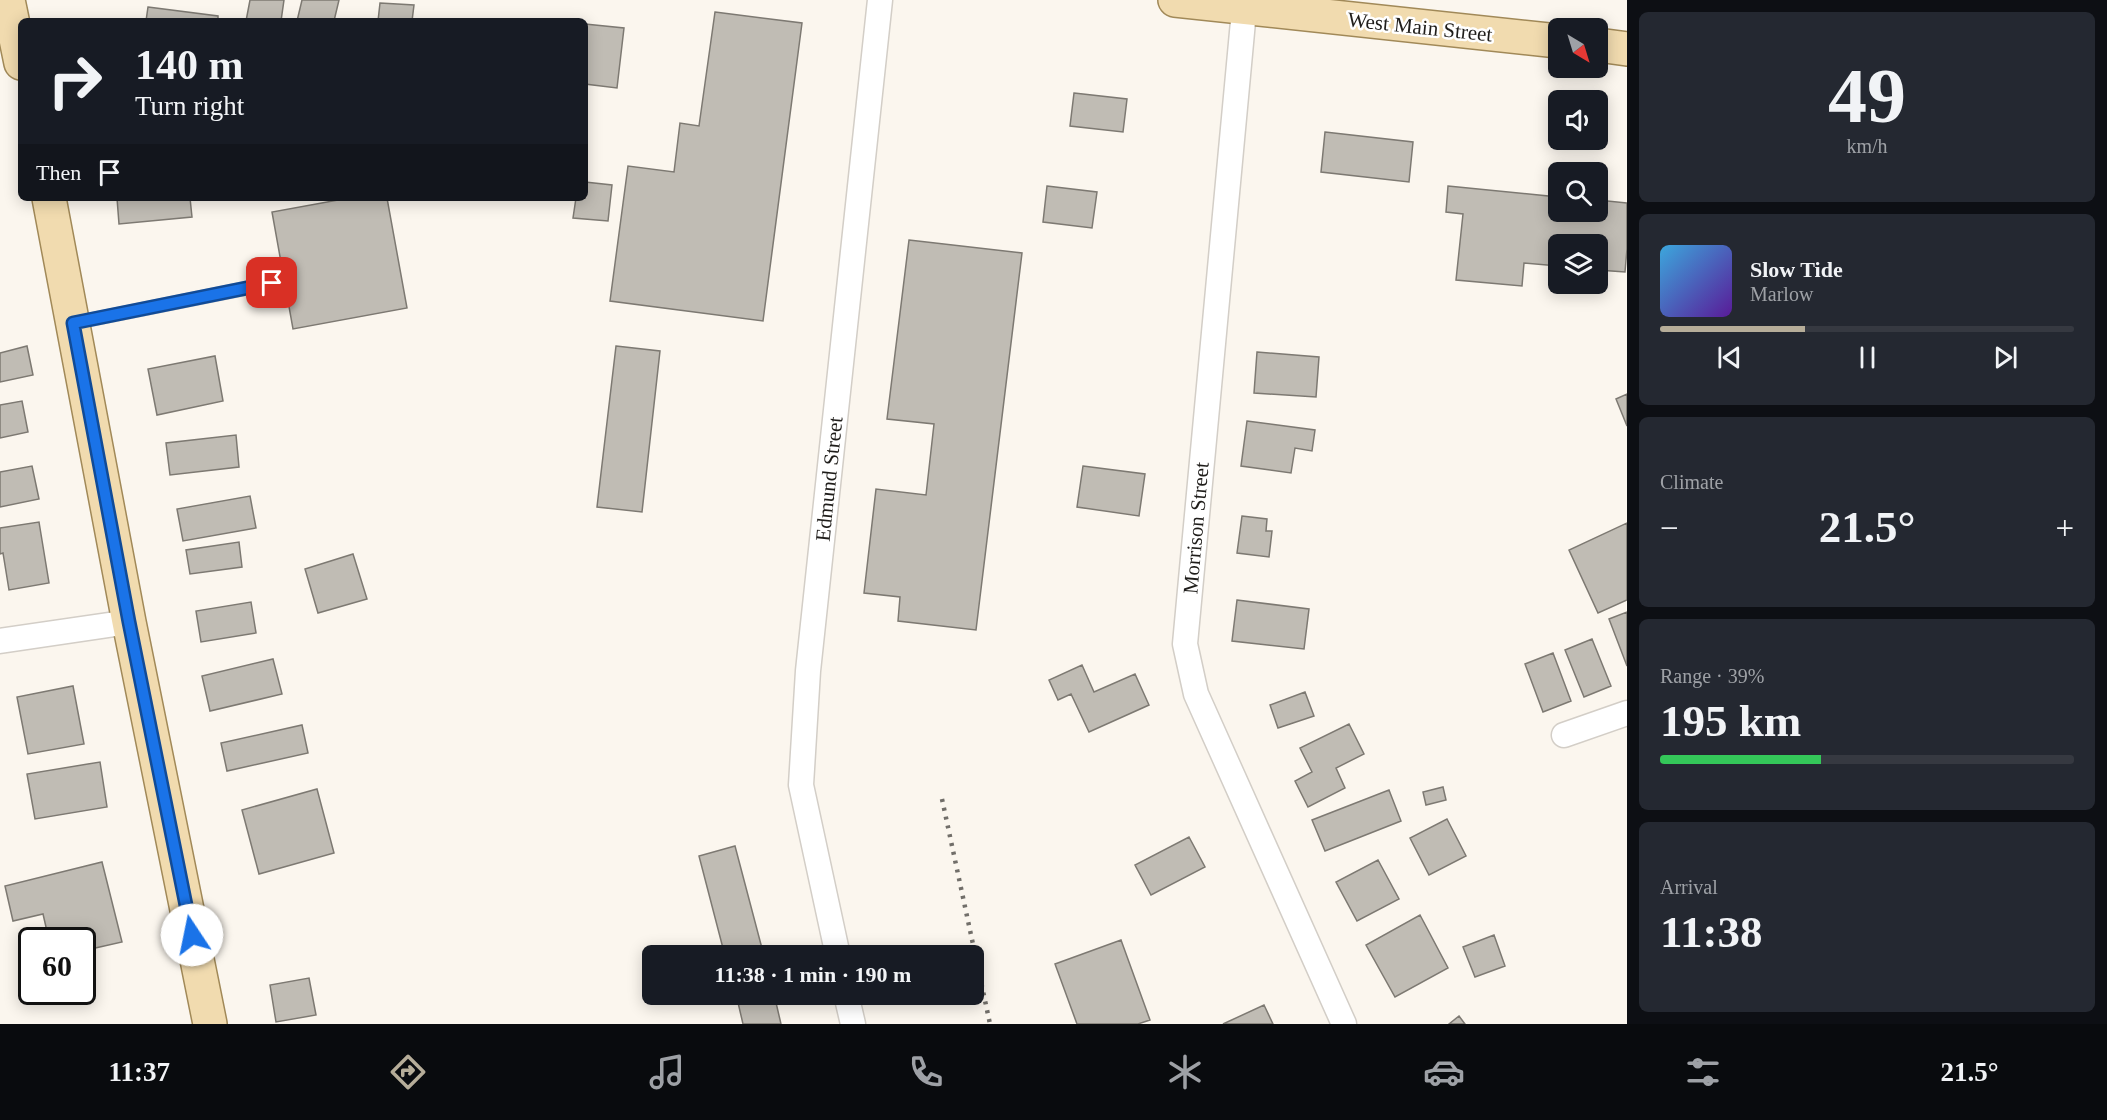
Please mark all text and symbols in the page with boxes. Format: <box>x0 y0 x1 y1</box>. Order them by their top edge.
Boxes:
street label: West Main Street <box>1347 7 1494 47</box>
north arrow <box>1548 18 1608 78</box>
map controls <box>1548 18 1608 294</box>
icon: right <box>36 42 114 120</box>
text: 140 m <box>135 42 244 88</box>
text: 49 <box>1828 52 1906 139</box>
button: sound <box>1548 90 1608 150</box>
text: Turn right <box>135 91 244 121</box>
text: km/h <box>1846 135 1888 157</box>
icon: arrive <box>93 156 126 189</box>
text: Then <box>36 160 81 185</box>
button: search <box>1548 162 1608 222</box>
button: layers <box>1548 234 1608 294</box>
pin <box>246 257 297 308</box>
text: Slow Tide <box>1750 257 1843 282</box>
icon: arrive <box>255 266 288 299</box>
text: Marlow <box>1750 283 1813 305</box>
icon: previous <box>1713 341 1746 374</box>
icon: pause <box>1851 341 1884 374</box>
icon: next <box>1989 341 2022 374</box>
street label: Edmund Street <box>811 415 848 543</box>
street label: Morrison Street <box>1178 461 1214 595</box>
text: Climate <box>1660 471 1723 493</box>
text: 21.5° <box>1819 502 1915 552</box>
text: − <box>1660 510 1679 546</box>
text: + <box>2055 510 2074 546</box>
text: Range · 39% <box>1660 665 1764 687</box>
text: 195 km <box>1660 696 1801 746</box>
text: Arrival <box>1660 876 1718 898</box>
position arrow <box>160 903 224 967</box>
text: 11:38 <box>1660 907 1763 957</box>
speed limit sign: 60 <box>18 927 96 1005</box>
text: 11:38 · 1 min · 190 m <box>715 962 911 987</box>
icon: directions <box>387 1051 429 1093</box>
icon: music <box>646 1051 688 1093</box>
icon: phone <box>905 1051 947 1093</box>
icon: climate <box>1164 1051 1206 1093</box>
icon: car <box>1423 1051 1465 1093</box>
icon: filters <box>1682 1051 1724 1093</box>
text: 11:37 <box>108 1057 170 1087</box>
text: 21.5° <box>1940 1057 1998 1087</box>

